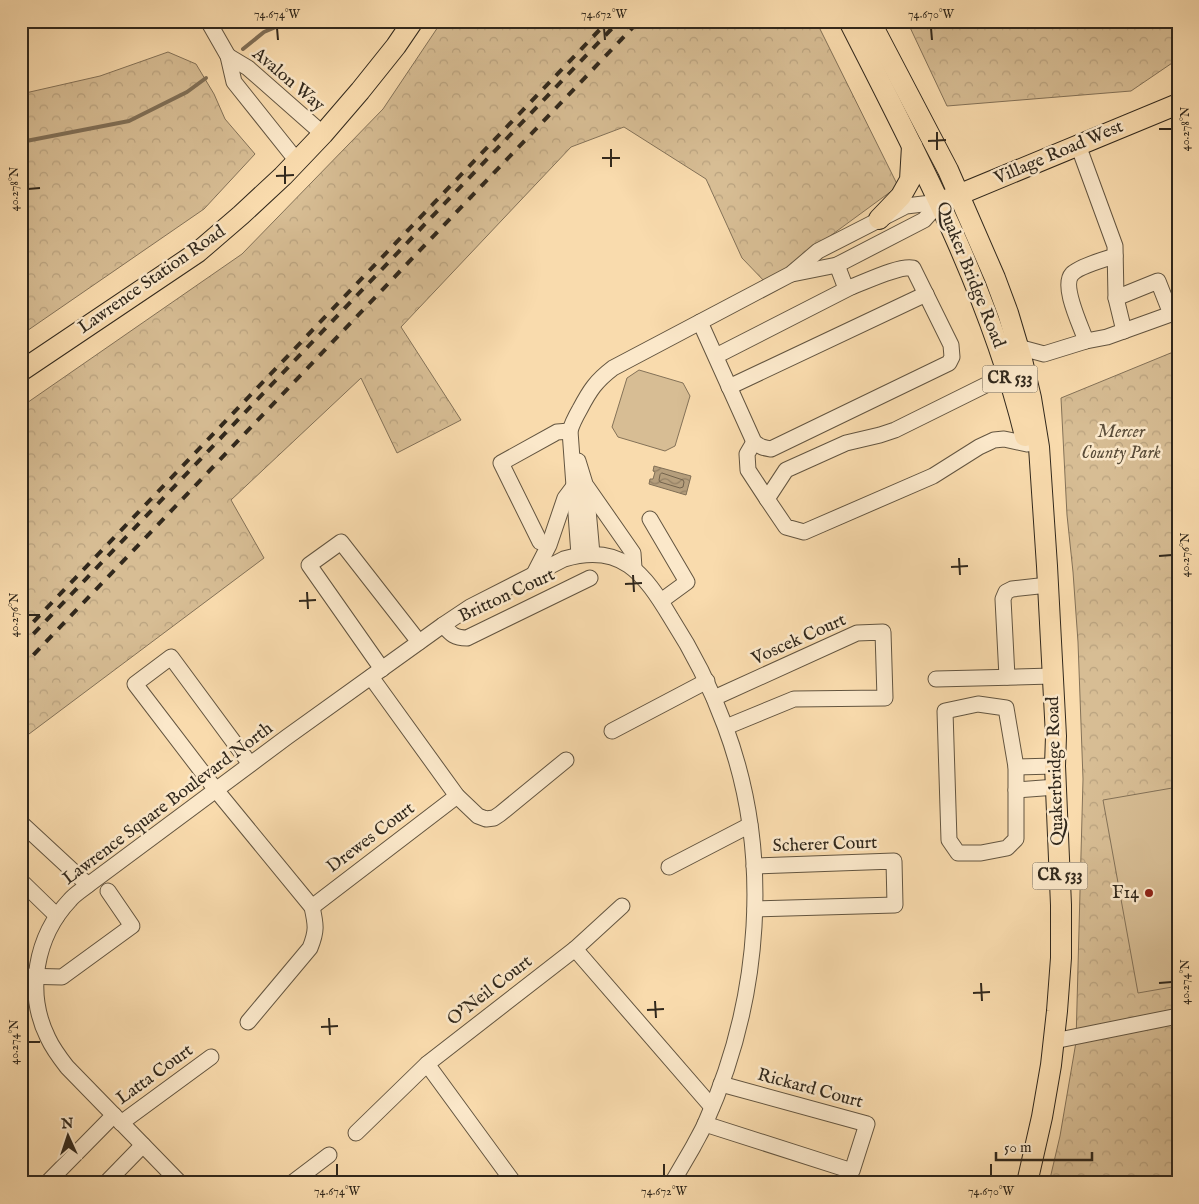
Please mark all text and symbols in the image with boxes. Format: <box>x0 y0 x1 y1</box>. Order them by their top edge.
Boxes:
text: 74.674°W <box>254 7 301 22</box>
text: 74.672°W <box>581 7 627 22</box>
text: 74.670°W <box>908 7 955 22</box>
street label: Avalon Way <box>246 42 329 117</box>
text: 40.278°N <box>1178 106 1193 151</box>
street label: Village Road West <box>990 115 1127 191</box>
text: 40.278°N <box>7 166 22 211</box>
street label: Quaker Bridge Road <box>930 199 1010 352</box>
street label: Lawrence Station Road <box>74 220 230 339</box>
road number: CR 533 <box>982 366 1038 392</box>
park label: Mercer County Park <box>1081 421 1161 465</box>
text: 40.276°N <box>1178 532 1193 577</box>
street label: Britton Court <box>455 564 559 628</box>
text: 40.276°N <box>7 592 22 637</box>
street label: Voscek Court <box>747 609 850 671</box>
street label: Quakerbridge Road <box>1042 696 1070 846</box>
street label: Lawrence Square Boulevard North <box>58 717 278 891</box>
street label: Drewes Court <box>322 797 420 879</box>
street label: Scherer Court <box>772 832 878 858</box>
road number: CR 533 <box>1032 862 1088 889</box>
place label: F14 <box>1112 882 1139 905</box>
marker: F14 <box>1143 887 1155 899</box>
street label: O'Neil Court <box>443 951 537 1031</box>
text: 40.274°N <box>1178 959 1193 1005</box>
text: 40.274°N <box>7 1019 22 1065</box>
street label: Latta Court <box>112 1039 198 1111</box>
street label: Rickard Court <box>755 1064 865 1114</box>
north arrow <box>42 1112 92 1162</box>
text: N <box>60 1115 74 1133</box>
scale bar <box>996 1129 1093 1161</box>
text: 50 m <box>1004 1138 1032 1157</box>
text: 74.674°W <box>314 1184 361 1199</box>
text: 74.672°W <box>641 1184 687 1199</box>
text: 74.670°W <box>968 1184 1015 1199</box>

